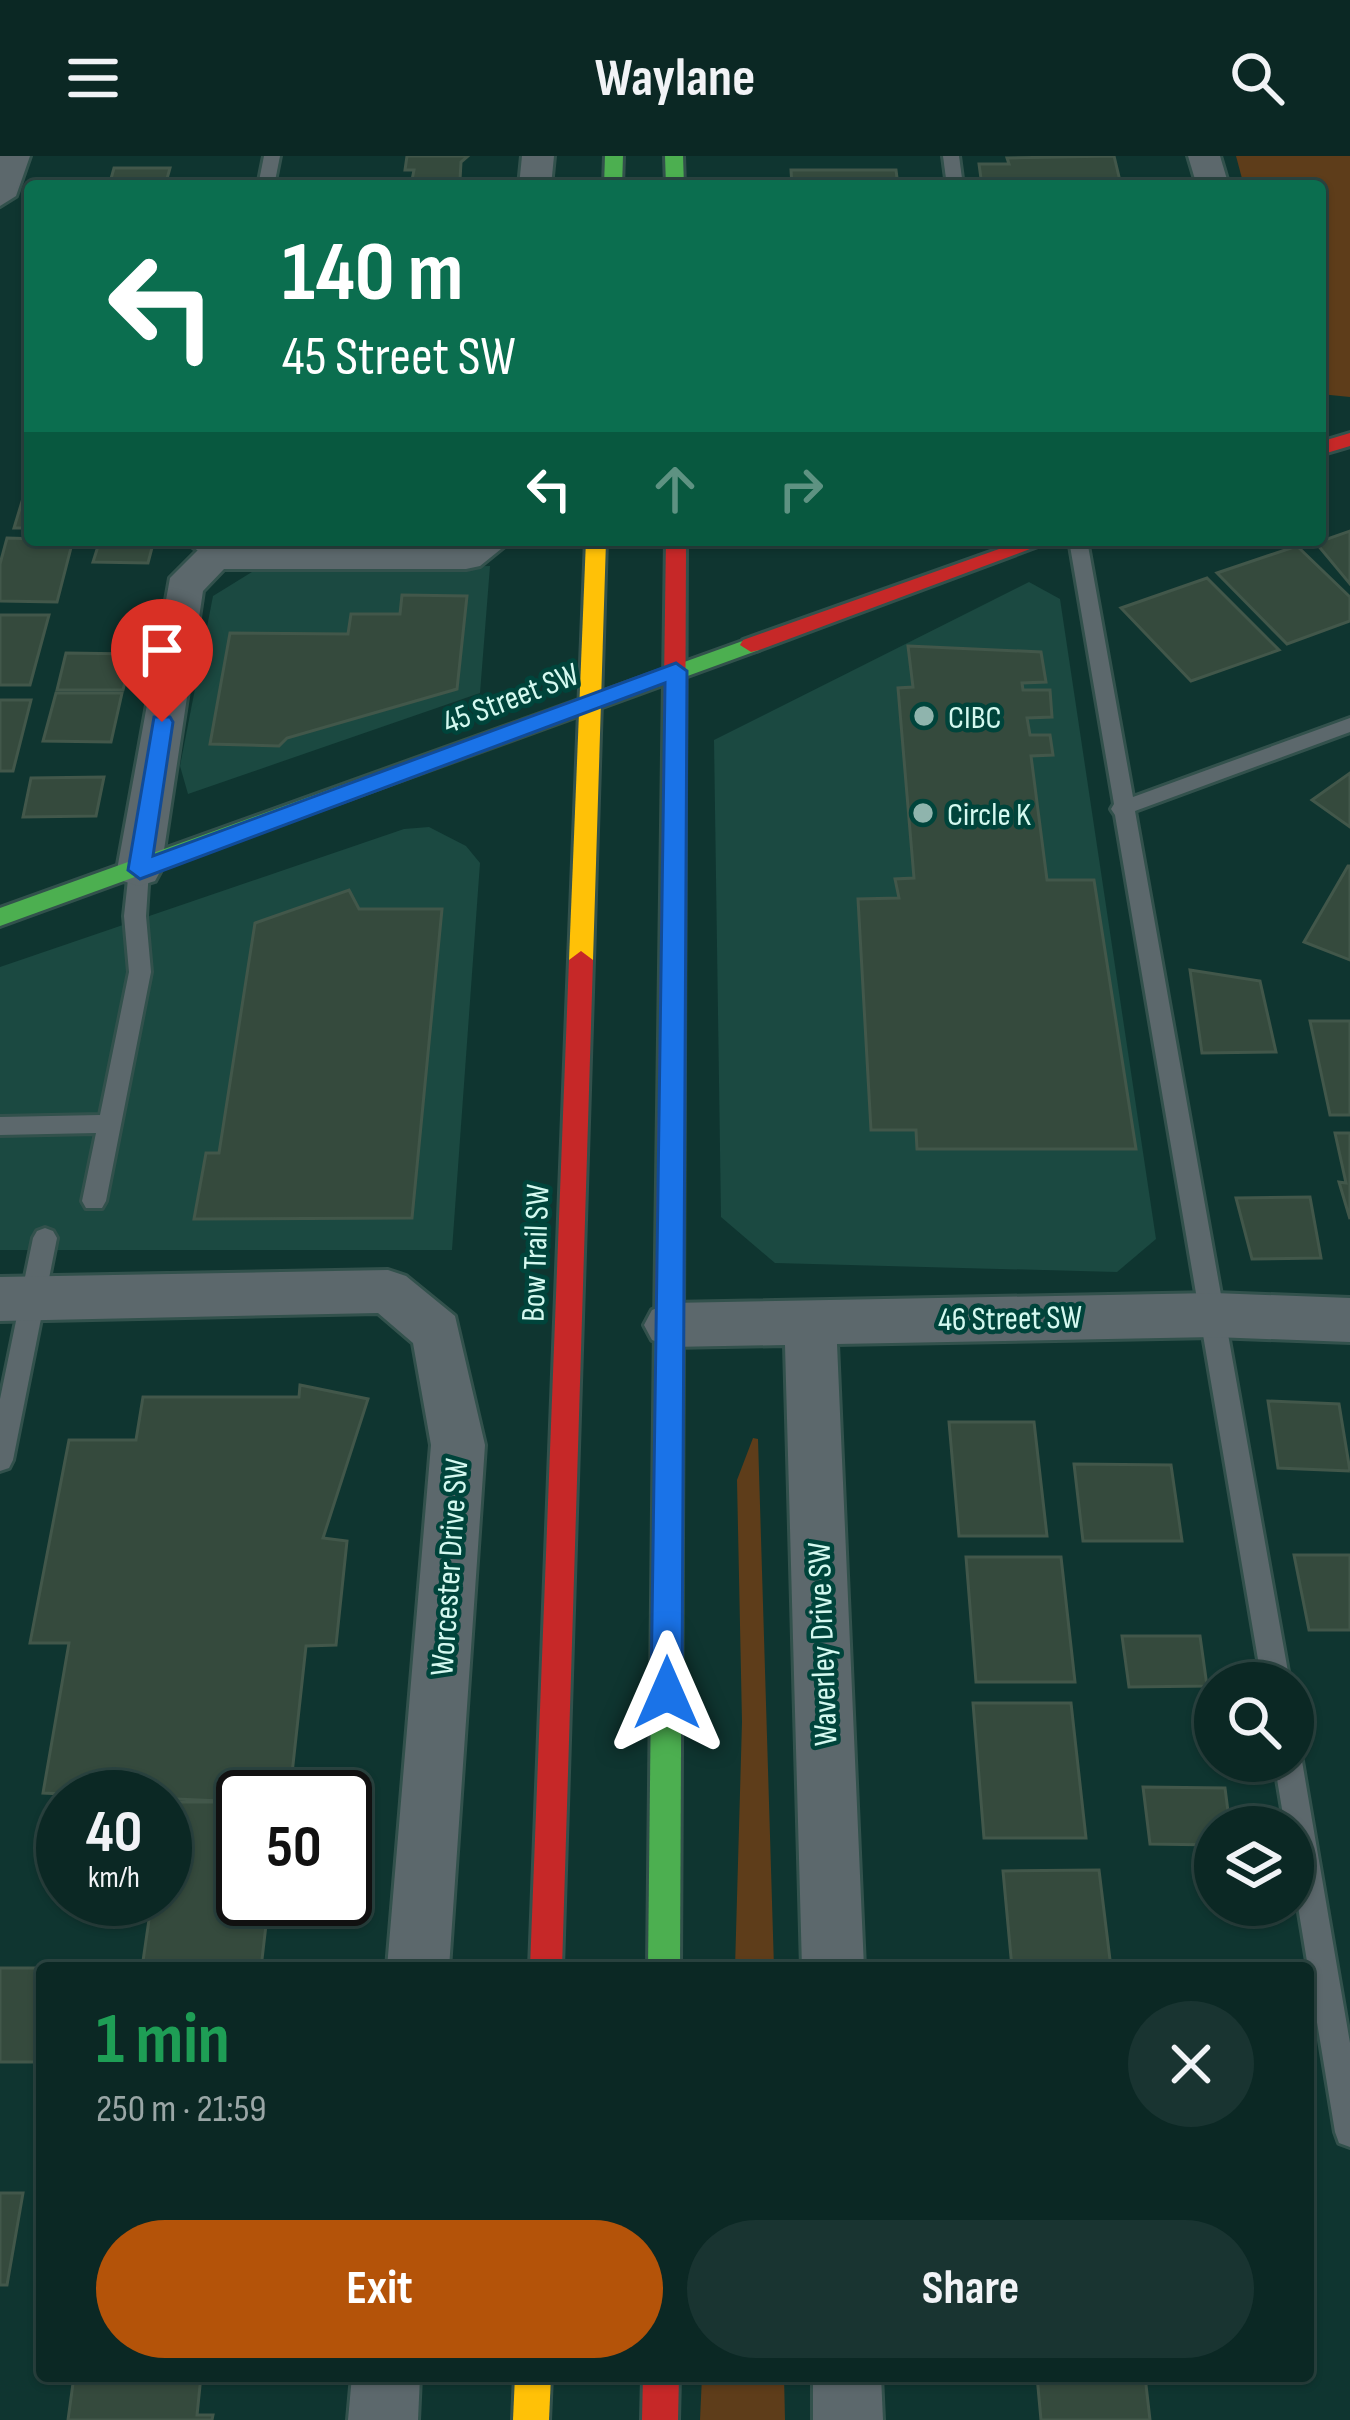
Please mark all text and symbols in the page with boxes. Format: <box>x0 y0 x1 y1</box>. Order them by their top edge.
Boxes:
icon: menu <box>60 45 126 111</box>
icon: search <box>1224 45 1290 111</box>
text: Waylane <box>595 46 755 111</box>
text: 140 m <box>282 223 463 324</box>
icon: left <box>84 228 240 384</box>
text: 45 Street SW <box>282 325 516 390</box>
icon: left <box>516 456 582 522</box>
icon: ahead <box>642 456 708 522</box>
icon: right <box>768 456 834 522</box>
pin <box>111 599 213 722</box>
icon: arrive <box>129 617 195 683</box>
street label: 45 Street SW <box>437 655 585 743</box>
place label: CIBC <box>948 698 1001 738</box>
marker: CIBC <box>911 703 937 729</box>
place label: Circle K <box>947 795 1031 835</box>
marker: Circle K <box>910 800 936 826</box>
street label: Bow Trail SW <box>514 1184 558 1323</box>
street label: 46 Street SW <box>938 1298 1082 1340</box>
street label: Worcester Drive SW <box>422 1457 478 1677</box>
street label: Waverley Drive SW <box>799 1541 847 1747</box>
position arrow <box>604 1630 730 1756</box>
map controls <box>1194 1662 1314 1926</box>
button: search <box>1194 1662 1314 1782</box>
speed limit sign: 50 <box>216 1770 372 1926</box>
text: 40 <box>86 1797 142 1869</box>
button: layers <box>1194 1806 1314 1926</box>
text: km/h <box>88 1860 140 1896</box>
text: 1 min <box>96 1997 230 2084</box>
button: close <box>1128 2001 1254 2127</box>
text: 250 m · 21:59 <box>96 2086 267 2133</box>
button: Exit <box>96 2220 663 2358</box>
button: Share <box>687 2220 1254 2358</box>

